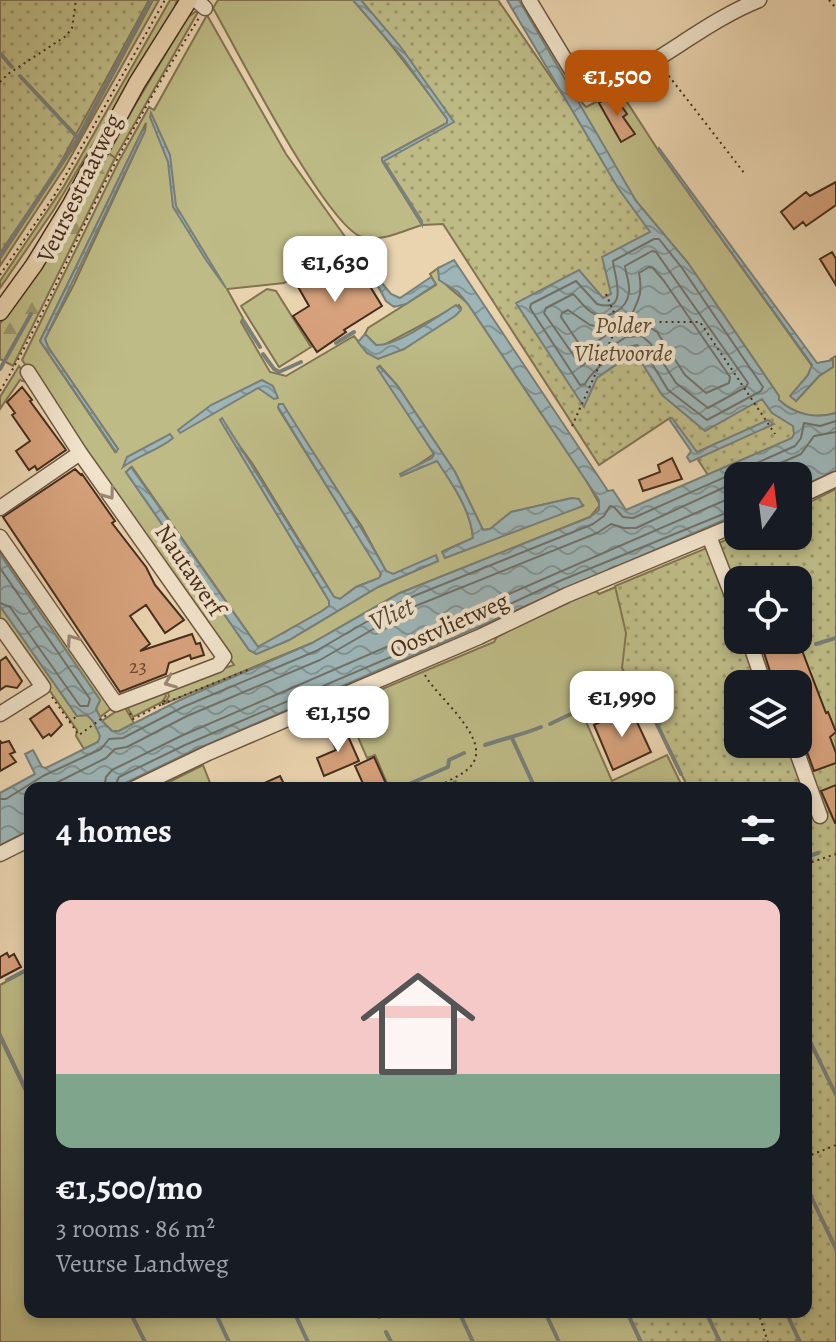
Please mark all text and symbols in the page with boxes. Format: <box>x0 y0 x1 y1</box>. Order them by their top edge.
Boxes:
pin: €1,500 <box>552 50 682 118</box>
text: €1,500 <box>583 58 651 93</box>
street label: Veursestraatweg <box>29 108 129 269</box>
pin: €1,630 <box>270 236 400 304</box>
text: €1,630 <box>301 244 369 279</box>
park label: Polder Vlietvoorde <box>574 309 673 369</box>
north arrow <box>724 462 812 550</box>
map controls <box>724 462 812 758</box>
one-way arrow <box>100 485 114 499</box>
street label: Nautawerf <box>148 518 234 625</box>
button: locate <box>724 566 812 654</box>
street label: Oostvlietweg <box>384 585 514 665</box>
water label: Vliet <box>364 589 420 640</box>
one-way arrow <box>67 635 82 649</box>
house number: 23 <box>129 653 147 680</box>
button: layers <box>724 670 812 758</box>
pin: €1,990 <box>557 671 687 739</box>
one-way arrow <box>164 672 178 689</box>
text: €1,990 <box>588 679 656 714</box>
pin: €1,150 <box>273 686 403 754</box>
text: €1,150 <box>306 694 370 729</box>
text: 4 homes <box>56 807 172 854</box>
icon: filters <box>736 808 780 852</box>
icon: home <box>346 952 490 1096</box>
text: €1,500/mo <box>56 1164 203 1211</box>
text: 3 rooms · 86 m² <box>56 1211 215 1246</box>
text: Veurse Landweg <box>56 1246 229 1281</box>

